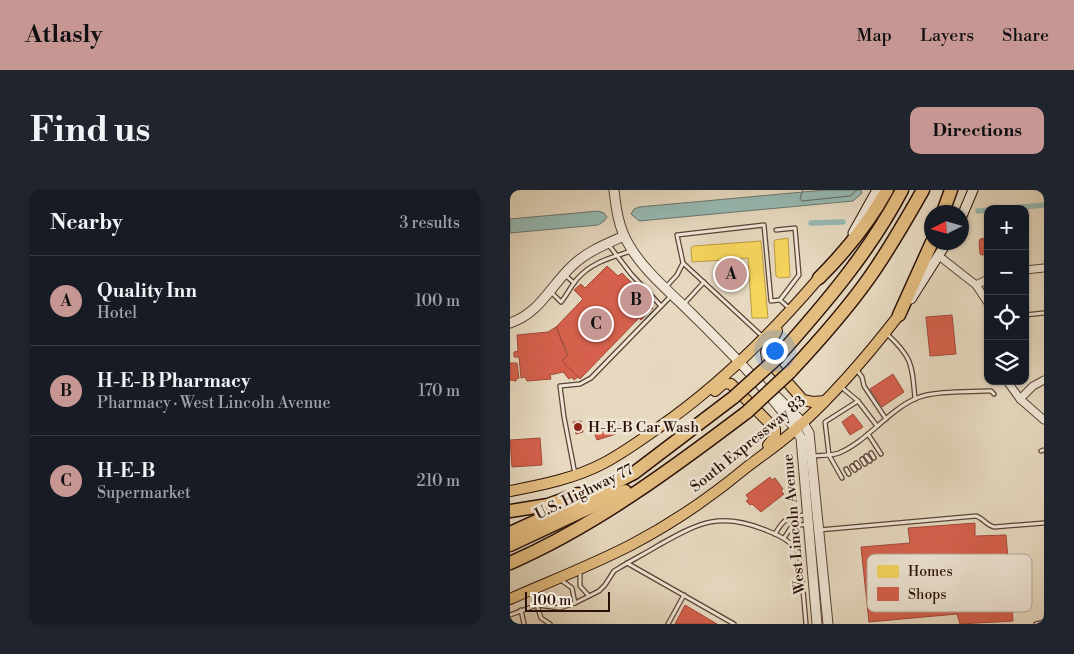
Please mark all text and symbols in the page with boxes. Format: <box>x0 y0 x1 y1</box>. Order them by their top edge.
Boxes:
text: Atlasly <box>25 20 102 50</box>
text: Map <box>857 24 892 47</box>
text: Layers <box>920 24 974 47</box>
text: Share <box>1002 24 1049 47</box>
button: Directions <box>910 107 1044 154</box>
text: Find us <box>30 109 150 152</box>
north arrow <box>924 205 969 250</box>
map controls <box>984 205 1029 385</box>
button: + <box>984 205 1029 250</box>
text: Nearby <box>50 210 123 236</box>
text: 3 results <box>399 213 460 233</box>
button: − <box>984 250 1029 295</box>
pin: A <box>715 255 747 293</box>
text: Quality Inn <box>97 279 197 303</box>
pin: B <box>620 281 652 319</box>
text: A <box>60 291 72 311</box>
text: 100 m <box>415 291 460 311</box>
button: locate <box>984 295 1029 340</box>
text: Hotel <box>97 303 137 323</box>
pin: C <box>580 305 612 343</box>
your location <box>762 338 788 364</box>
button: layers <box>984 340 1029 385</box>
text: H-E-B Pharmacy <box>97 369 250 393</box>
text: B <box>60 381 72 401</box>
text: 170 m <box>418 381 460 401</box>
street label: South Expressway 83 <box>687 392 809 496</box>
text: Pharmacy · West Lincoln Avenue <box>97 393 330 413</box>
place label: H-E-B Car Wash <box>588 418 699 437</box>
marker: H-E-B Car Wash <box>572 421 584 433</box>
street label: West Lincoln Avenue <box>778 453 810 596</box>
text: H-E-B <box>97 459 155 483</box>
street label: U.S. Highway 77 <box>532 460 637 524</box>
text: C <box>60 471 72 491</box>
text: 210 m <box>416 471 460 491</box>
text: Supermarket <box>97 483 191 503</box>
legend <box>867 554 1032 612</box>
text: Homes <box>908 563 953 581</box>
text: Shops <box>908 586 946 604</box>
scale bar <box>525 589 610 612</box>
text: 100 m <box>532 592 571 610</box>

